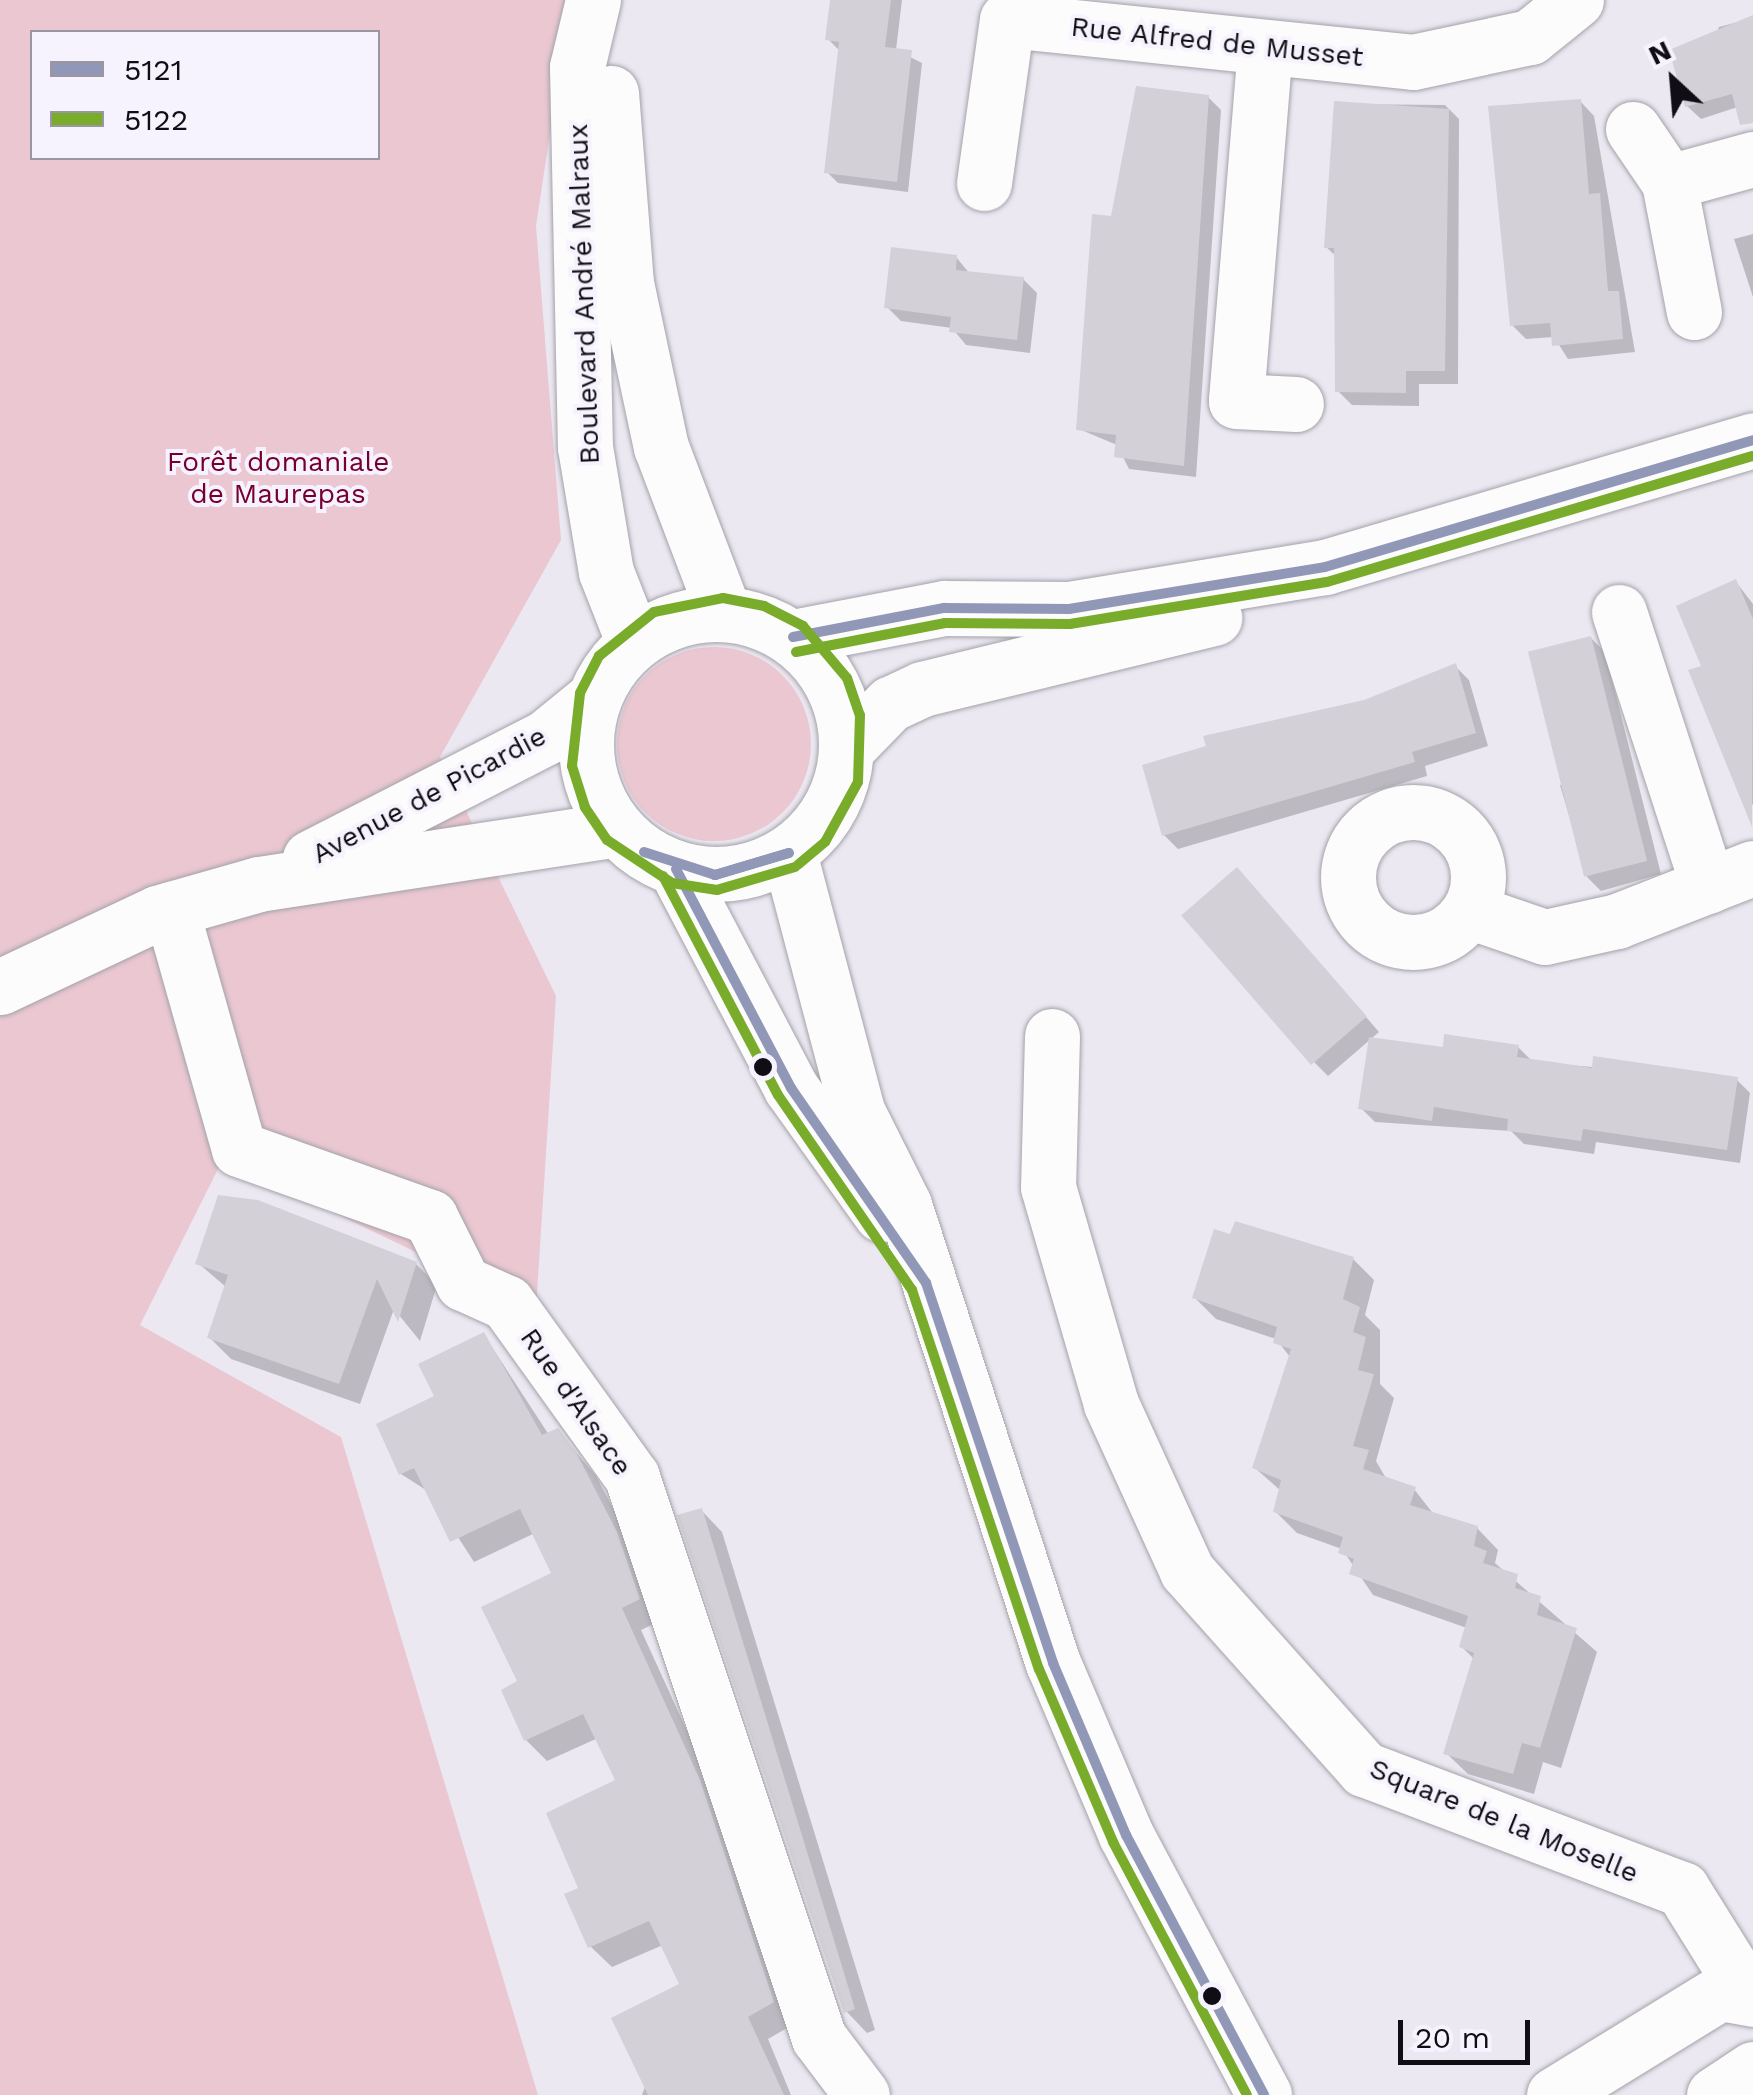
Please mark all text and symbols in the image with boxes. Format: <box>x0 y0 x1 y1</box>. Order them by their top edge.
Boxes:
street label: Rue Alfred de Musset <box>1069 10 1365 74</box>
legend <box>30 30 380 160</box>
north arrow <box>1623 30 1723 130</box>
text: N <box>1643 33 1676 72</box>
text: 5121 <box>124 52 182 87</box>
text: 5122 <box>124 102 188 137</box>
street label: Boulevard André Malraux <box>561 122 607 466</box>
park label: Forêt domaniale de Maurepas <box>167 445 389 511</box>
street label: Avenue de Picardie <box>306 719 552 871</box>
unlabelled marker <box>753 1057 773 1077</box>
street label: Rue d'Alsace <box>513 1322 639 1482</box>
street label: Square de la Moselle <box>1365 1752 1643 1890</box>
unlabelled marker <box>1202 1986 1222 2006</box>
scale bar <box>1403 2000 1536 2062</box>
text: 20 m <box>1415 2020 1490 2055</box>

